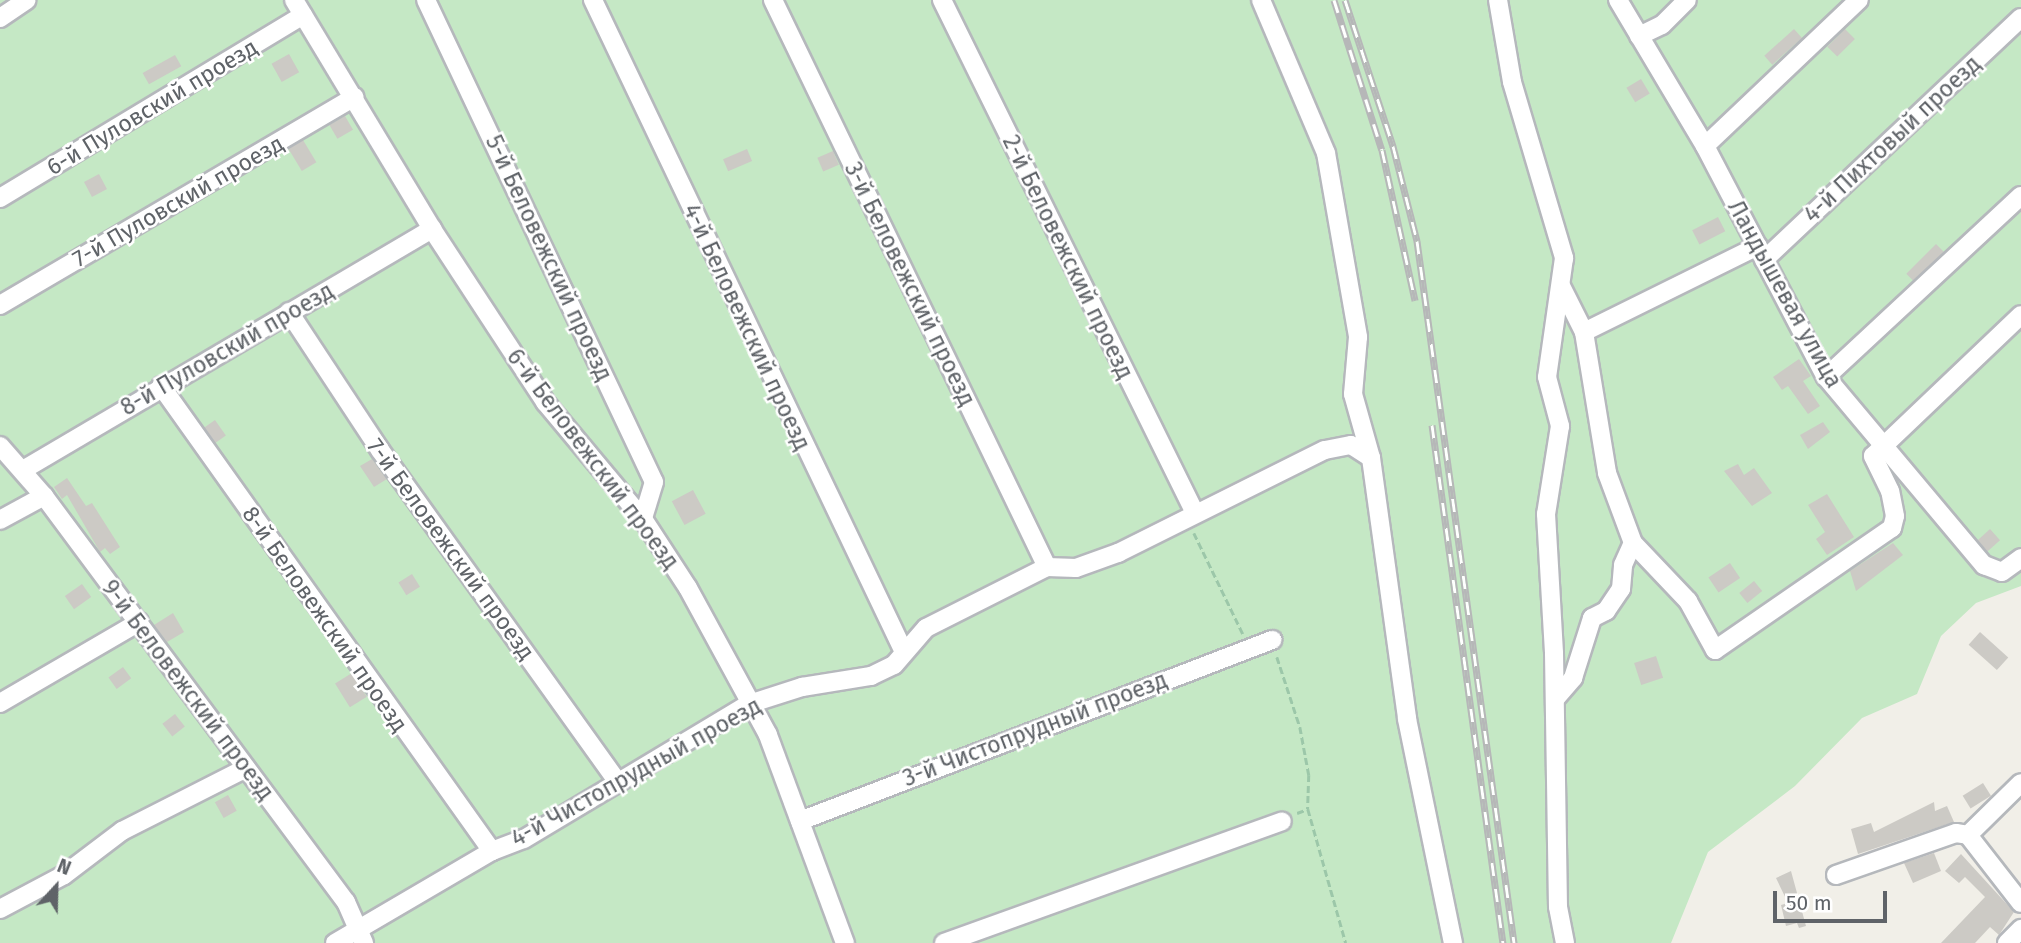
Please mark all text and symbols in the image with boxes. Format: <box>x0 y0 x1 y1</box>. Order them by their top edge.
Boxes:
street label: 6-й Пуловский проезд <box>42 33 262 181</box>
street label: 4-й Пихтовый проезд <box>1798 50 1986 228</box>
street label: 7-й Пуловский проезд <box>68 129 288 273</box>
street label: 5-й Беловежский проезд <box>480 131 618 385</box>
street label: 2-й Беловежский проезд <box>997 131 1139 383</box>
street label: 3-й Беловежский проезд <box>839 158 981 410</box>
street label: Ландышевая улица <box>1722 195 1848 393</box>
street label: 4-й Беловежский проезд <box>678 199 816 455</box>
street label: 8-й Пуловский проезд <box>116 277 338 421</box>
street label: 6-й Беловежский проезд <box>501 343 685 575</box>
street label: 7-й Беловежский проезд <box>361 433 541 665</box>
street label: 8-й Беловежский проезд <box>237 501 413 737</box>
street label: 9-й Беловежский проезд <box>96 575 280 805</box>
street label: 3-й Чистопрудный проезд <box>899 666 1171 792</box>
street label: 4-й Чистопрудный проезд <box>506 692 766 852</box>
north arrow <box>21 852 91 922</box>
text: N <box>54 854 74 880</box>
scale bar <box>1776 876 1890 920</box>
text: 50 m <box>1786 890 1832 916</box>

